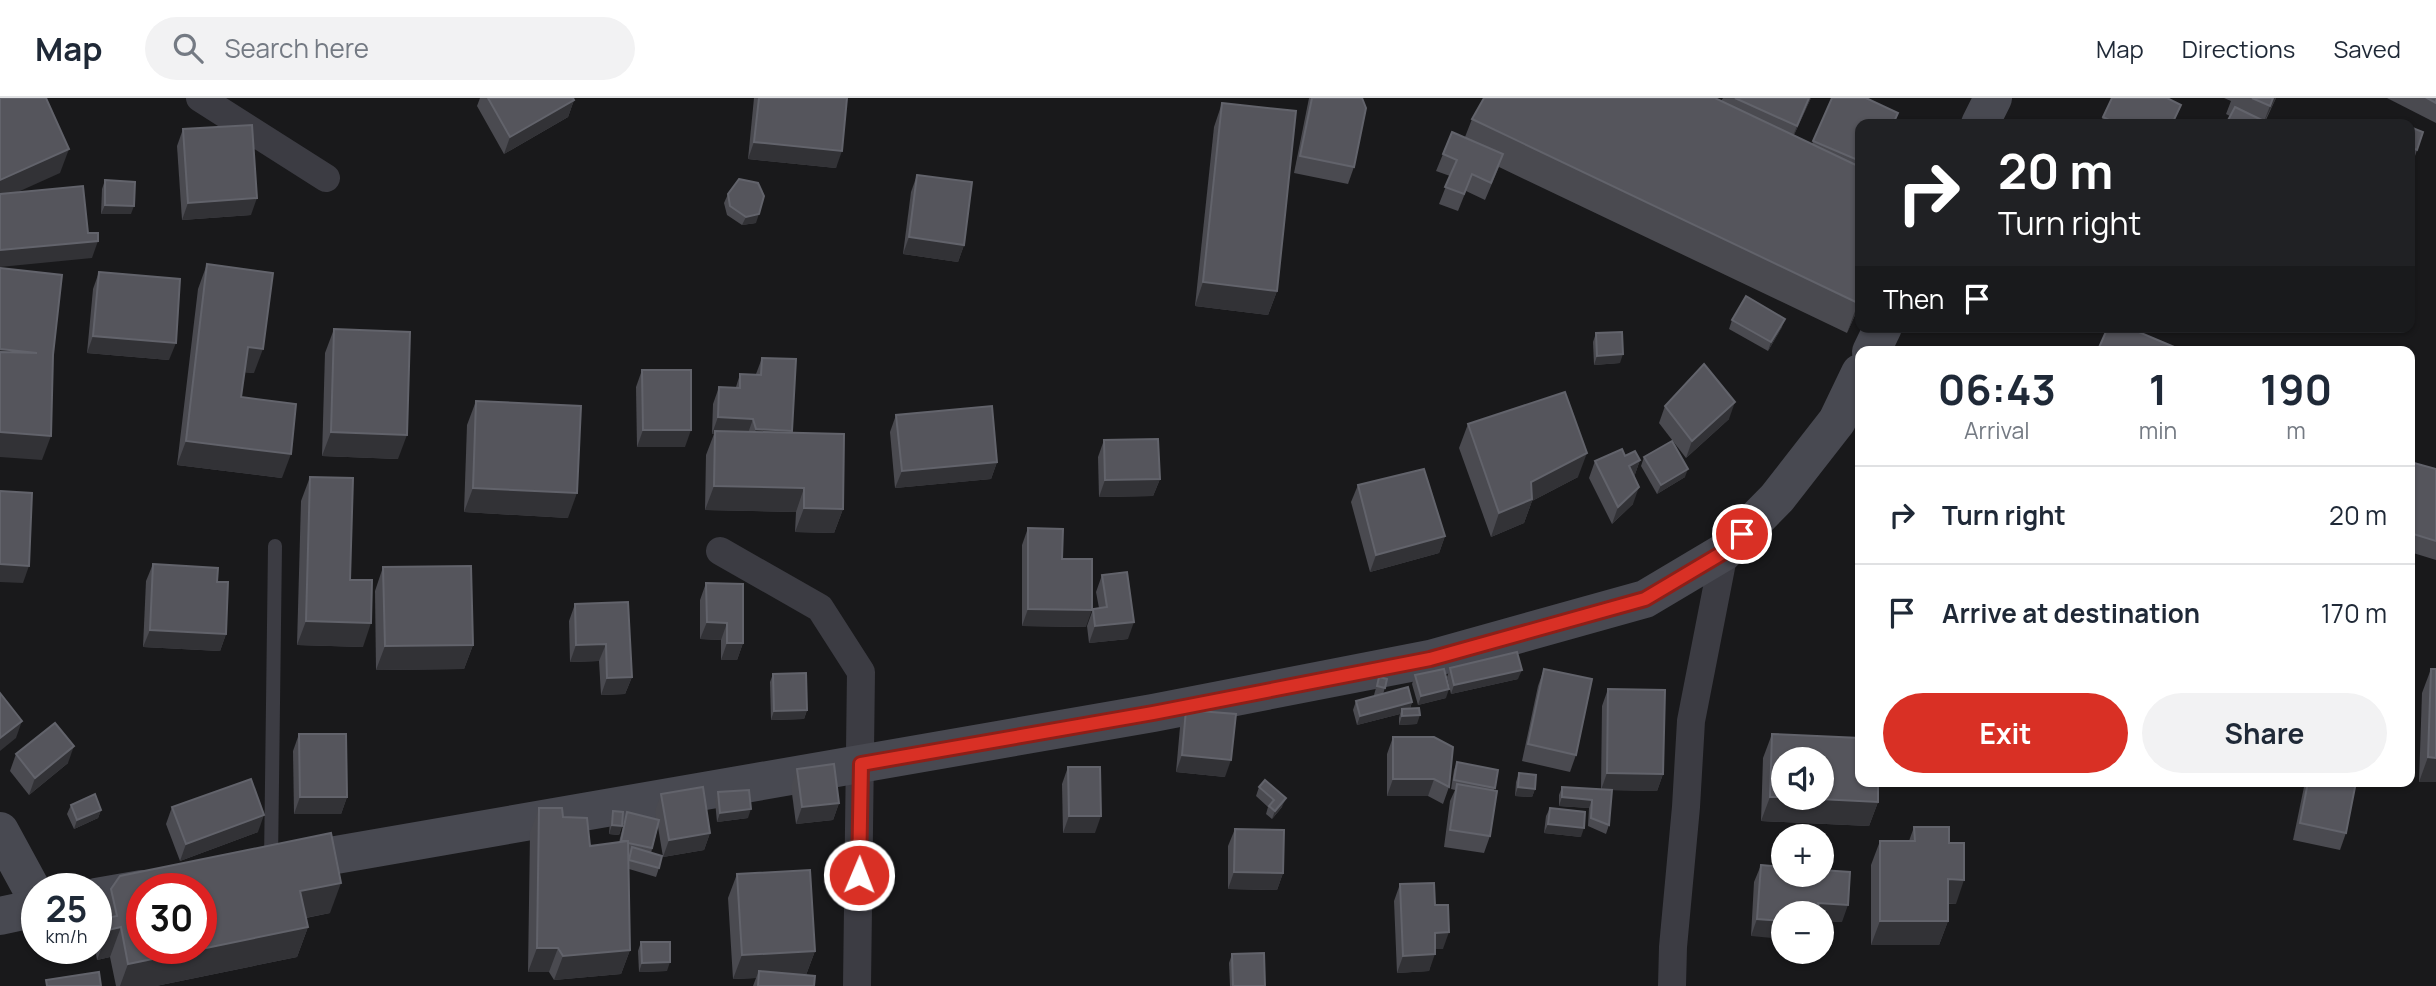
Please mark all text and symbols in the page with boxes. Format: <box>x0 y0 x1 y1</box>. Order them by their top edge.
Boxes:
search box <box>145 17 635 80</box>
text: Map <box>35 26 103 71</box>
icon: search <box>169 29 207 67</box>
text: Search here <box>225 30 369 66</box>
text: Map <box>2096 32 2144 65</box>
text: Directions <box>2182 32 2295 65</box>
text: Saved <box>2333 32 2401 65</box>
text: 20 m <box>1998 137 2113 204</box>
icon: right <box>1883 147 1974 238</box>
text: Turn right <box>1998 201 2141 245</box>
icon: arrive <box>1958 280 1996 318</box>
text: Then <box>1883 281 1944 317</box>
text: 06:43 <box>1938 360 2056 418</box>
text: 1 <box>2149 360 2167 418</box>
text: 190 <box>2260 360 2332 418</box>
text: Arrival <box>1964 414 2030 446</box>
text: min <box>2139 414 2177 446</box>
text: m <box>2286 414 2306 446</box>
icon: right <box>1883 496 1921 534</box>
text: Turn right <box>1942 497 2066 533</box>
text: 20 m <box>2329 497 2387 533</box>
pin <box>1712 504 1772 564</box>
icon: arrive <box>1723 515 1761 553</box>
icon: arrive <box>1883 594 1921 632</box>
text: Arrive at destination <box>1942 595 2200 631</box>
text: 170 m <box>2321 595 2387 631</box>
button: Exit <box>1883 693 2128 773</box>
button: Share <box>2142 693 2387 773</box>
map controls <box>1771 747 1834 964</box>
button: sound <box>1771 747 1834 810</box>
button: + <box>1771 824 1834 887</box>
position arrow <box>822 838 896 912</box>
speed limit sign: 30 <box>126 873 217 964</box>
text: 25 <box>46 885 87 933</box>
button: − <box>1771 901 1834 964</box>
text: km/h <box>46 924 87 948</box>

